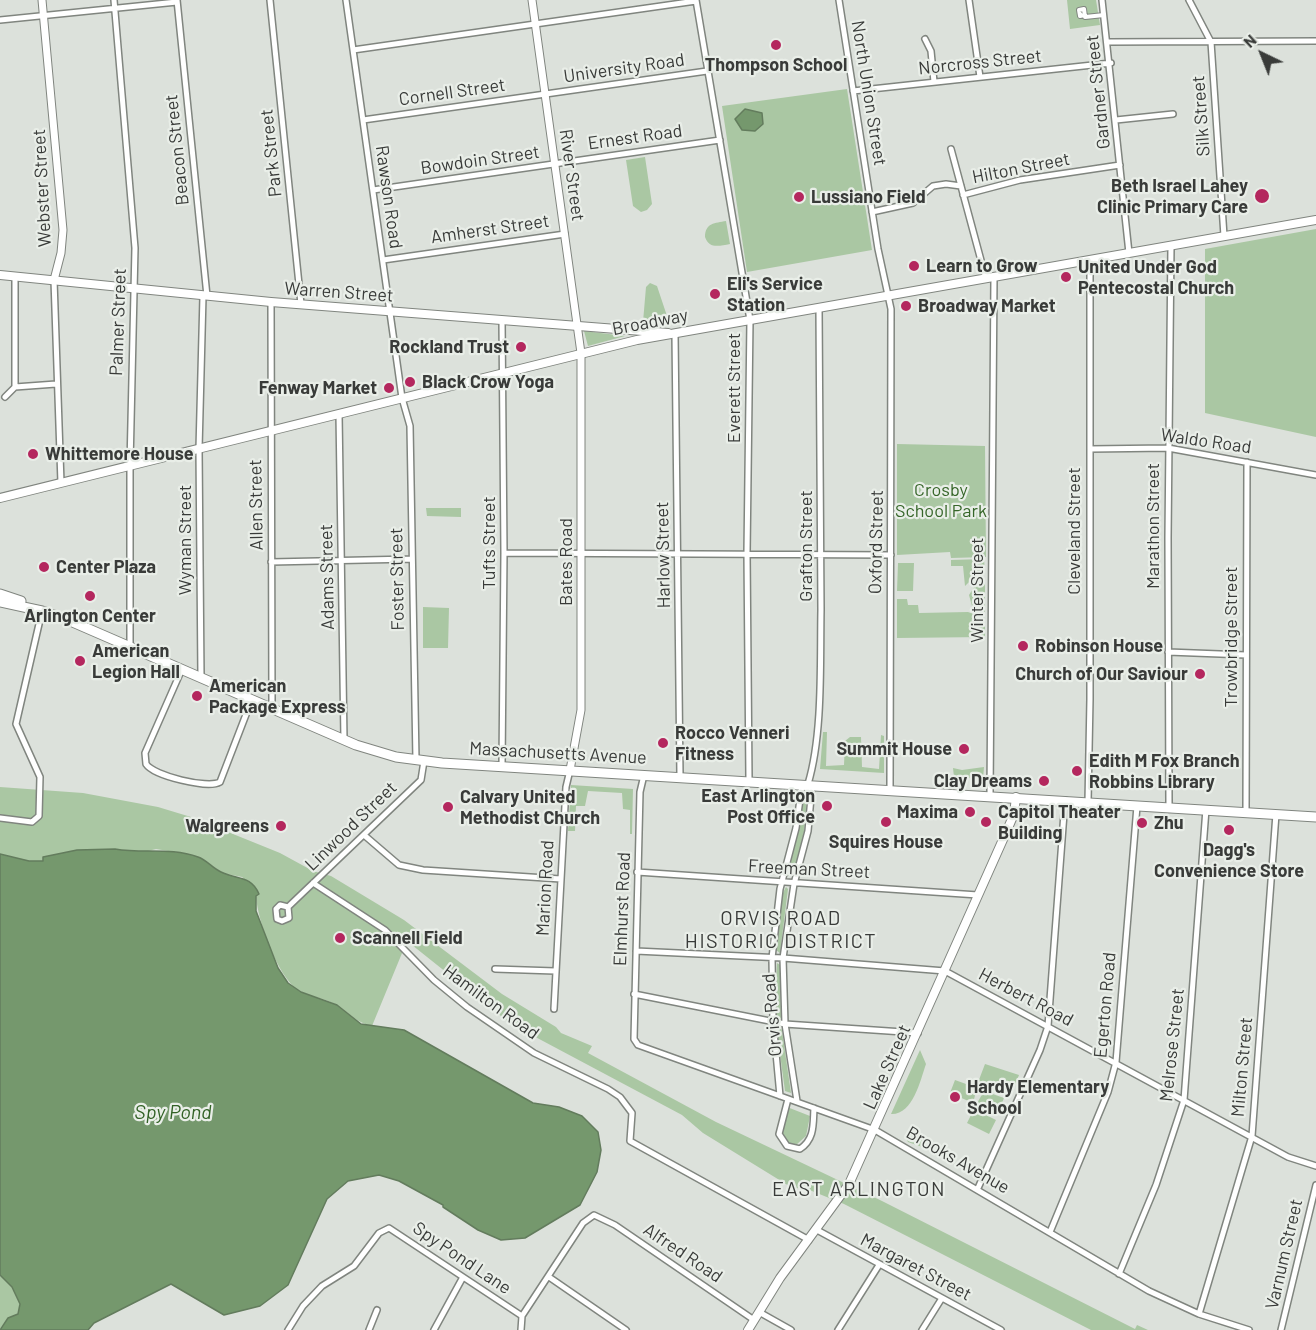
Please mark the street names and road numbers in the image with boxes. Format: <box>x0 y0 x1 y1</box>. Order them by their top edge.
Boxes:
street label: North Union Street <box>847 19 891 167</box>
street label: Gardner Street <box>1081 34 1115 150</box>
street label: Norcross Street <box>917 45 1043 79</box>
street label: University Road <box>562 49 686 87</box>
street label: Cornell Street <box>397 74 507 110</box>
street label: Silk Street <box>1187 75 1215 157</box>
street label: Beacon Street <box>160 93 194 207</box>
street label: Park Street <box>256 108 286 198</box>
street label: Ernest Road <box>586 120 684 154</box>
street label: Webster Street <box>28 128 56 248</box>
street label: River Street <box>555 128 589 222</box>
street label: Bowdoin Street <box>419 141 541 179</box>
street label: Rawson Road <box>371 144 407 250</box>
street label: Hilton Street <box>970 148 1072 188</box>
street label: Amherst Street <box>429 210 551 248</box>
street label: Palmer Street <box>105 268 131 376</box>
street label: Warren Street <box>284 277 394 307</box>
street label: Broadway <box>610 304 690 340</box>
street label: Everett Street <box>723 333 745 443</box>
street label: Waldo Road <box>1159 424 1253 458</box>
street label: Allen Street <box>244 459 268 551</box>
street label: Marathon Street <box>1142 463 1164 589</box>
street label: Cleveland Street <box>1063 467 1085 595</box>
street label: Wyman Street <box>174 485 196 595</box>
street label: Grafton Street <box>795 490 817 602</box>
street label: Oxford Street <box>864 490 888 594</box>
street label: Tufts Street <box>478 496 500 590</box>
street label: Harlow Street <box>651 501 675 609</box>
street label: Bates Road <box>555 518 577 606</box>
street label: Adams Street <box>315 524 339 630</box>
street label: Foster Street <box>385 527 409 631</box>
street label: Winter Street <box>966 537 988 643</box>
street label: Trowbridge Street <box>1220 567 1242 707</box>
street label: Massachusetts Avenue <box>469 738 647 768</box>
street label: Linwood Street <box>301 777 401 875</box>
street label: Marion Road <box>532 839 558 937</box>
street label: Elmhurst Road <box>609 851 635 967</box>
street label: Freeman Street <box>747 855 871 883</box>
street label: Egerton Road <box>1090 951 1120 1059</box>
street label: Hamilton Road <box>439 960 543 1044</box>
street label: Herbert Road <box>975 963 1077 1031</box>
street label: Orvis Road <box>758 972 786 1058</box>
street label: Melrose Street <box>1155 987 1189 1103</box>
street label: Milton Street <box>1227 1016 1257 1118</box>
street label: Lake Street <box>859 1021 915 1113</box>
street label: Brooks Avenue <box>902 1122 1014 1198</box>
street label: Varnum Street <box>1261 1197 1307 1311</box>
street label: Spy Pond Lane <box>409 1217 515 1299</box>
street label: Alfred Road <box>639 1219 727 1287</box>
street label: Margaret Street <box>857 1229 975 1305</box>

